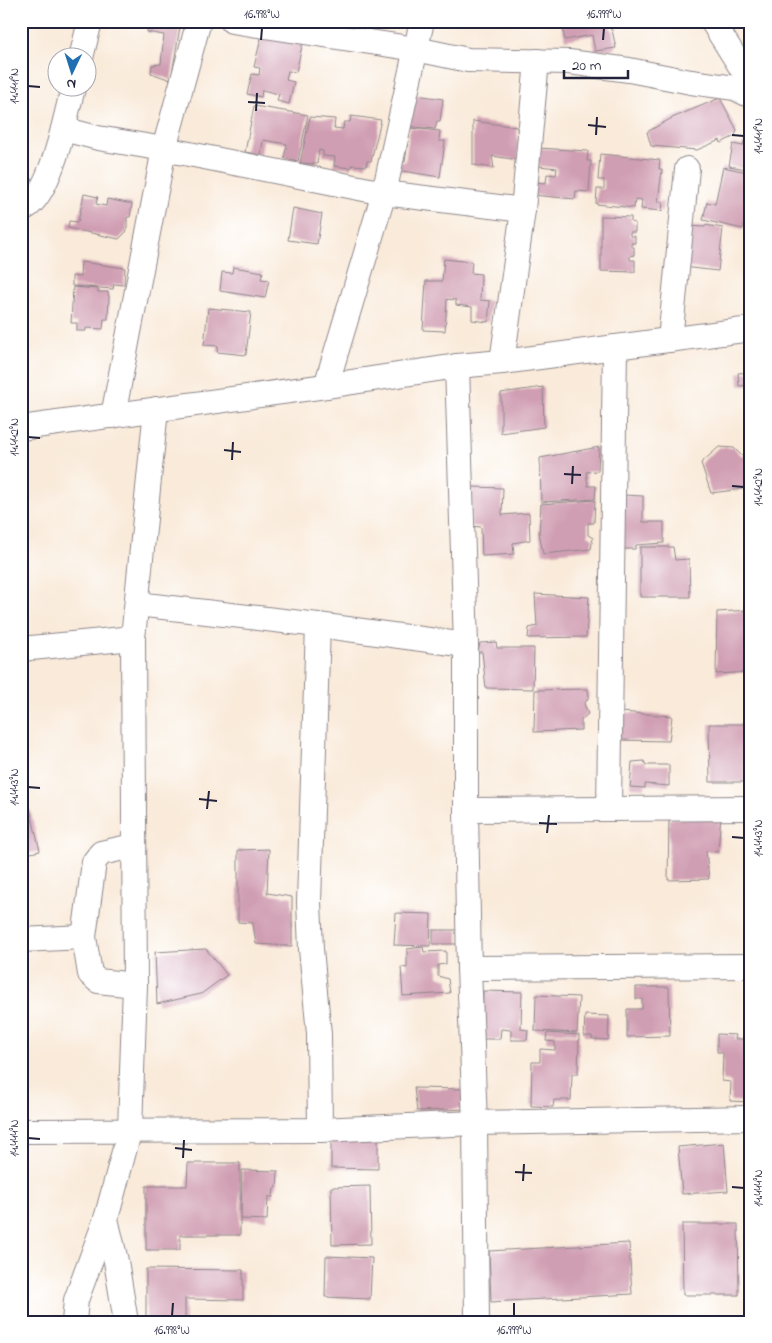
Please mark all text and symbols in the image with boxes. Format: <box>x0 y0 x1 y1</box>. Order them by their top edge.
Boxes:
text: 16.998°W <box>244 6 280 24</box>
text: 16.999°W <box>587 6 621 24</box>
north arrow <box>48 48 98 98</box>
scale bar <box>564 48 628 80</box>
text: 20 m <box>572 55 602 77</box>
text: 14.441°N <box>6 68 24 104</box>
text: N <box>66 73 77 94</box>
text: 14.441°N <box>750 118 768 154</box>
text: 14.442°N <box>6 418 24 456</box>
text: 14.442°N <box>750 468 768 506</box>
text: 14.443°N <box>6 768 24 806</box>
text: 14.443°N <box>750 819 768 857</box>
text: 14.444°N <box>6 1119 24 1157</box>
text: 14.444°N <box>750 1169 768 1207</box>
text: 16.998°W <box>154 1322 190 1340</box>
text: 16.999°W <box>497 1322 531 1340</box>

